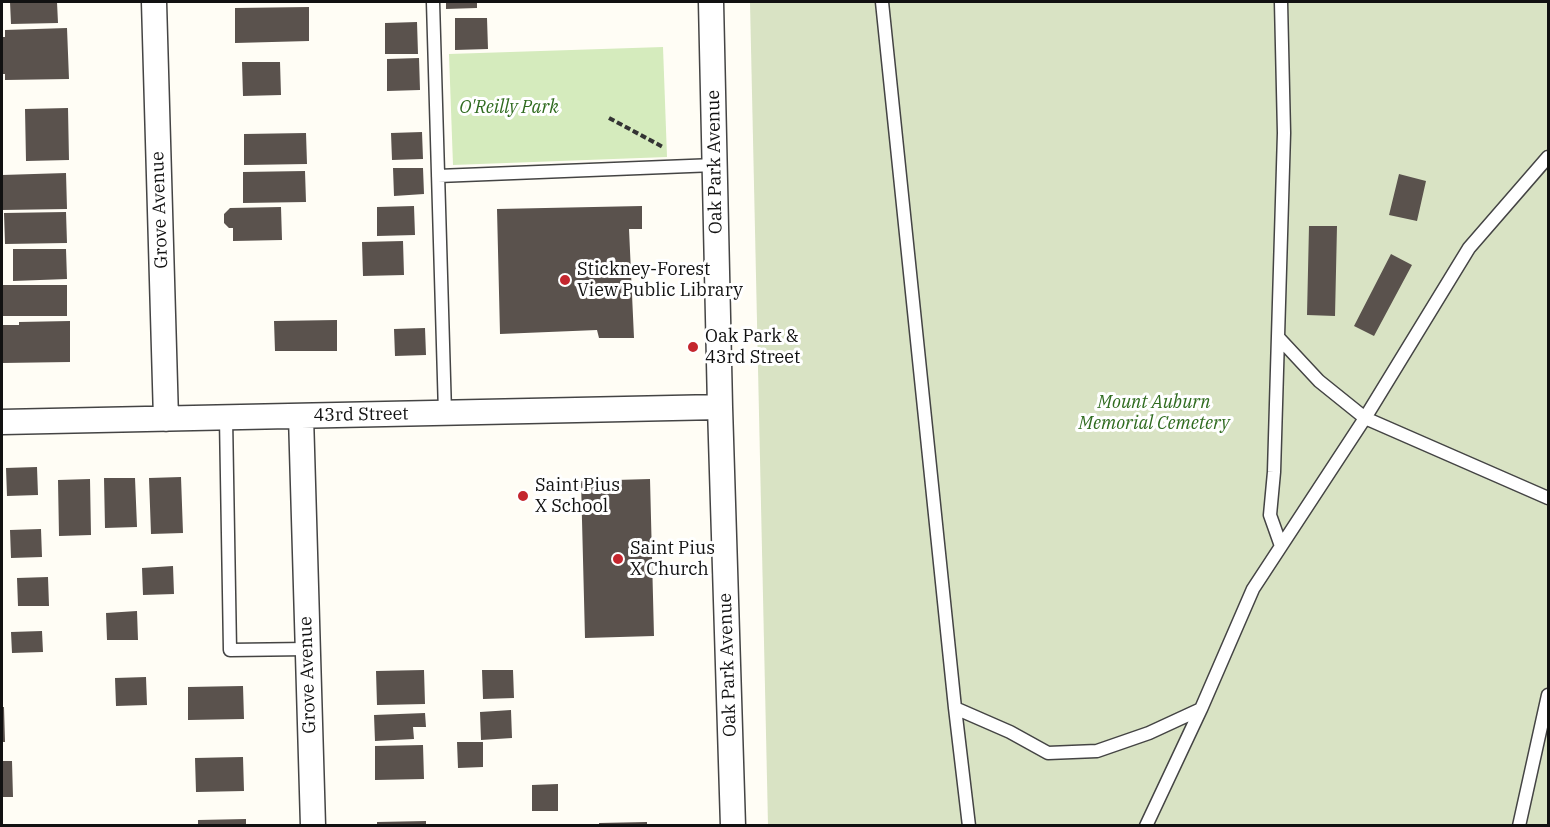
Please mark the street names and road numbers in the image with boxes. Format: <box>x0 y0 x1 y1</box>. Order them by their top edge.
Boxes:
street label: Oak Park Avenue <box>703 90 727 234</box>
street label: Grove Avenue <box>147 151 173 269</box>
street label: 43rd Street <box>313 403 409 427</box>
street label: Oak Park Avenue <box>715 593 741 737</box>
street label: Grove Avenue <box>295 616 321 734</box>

